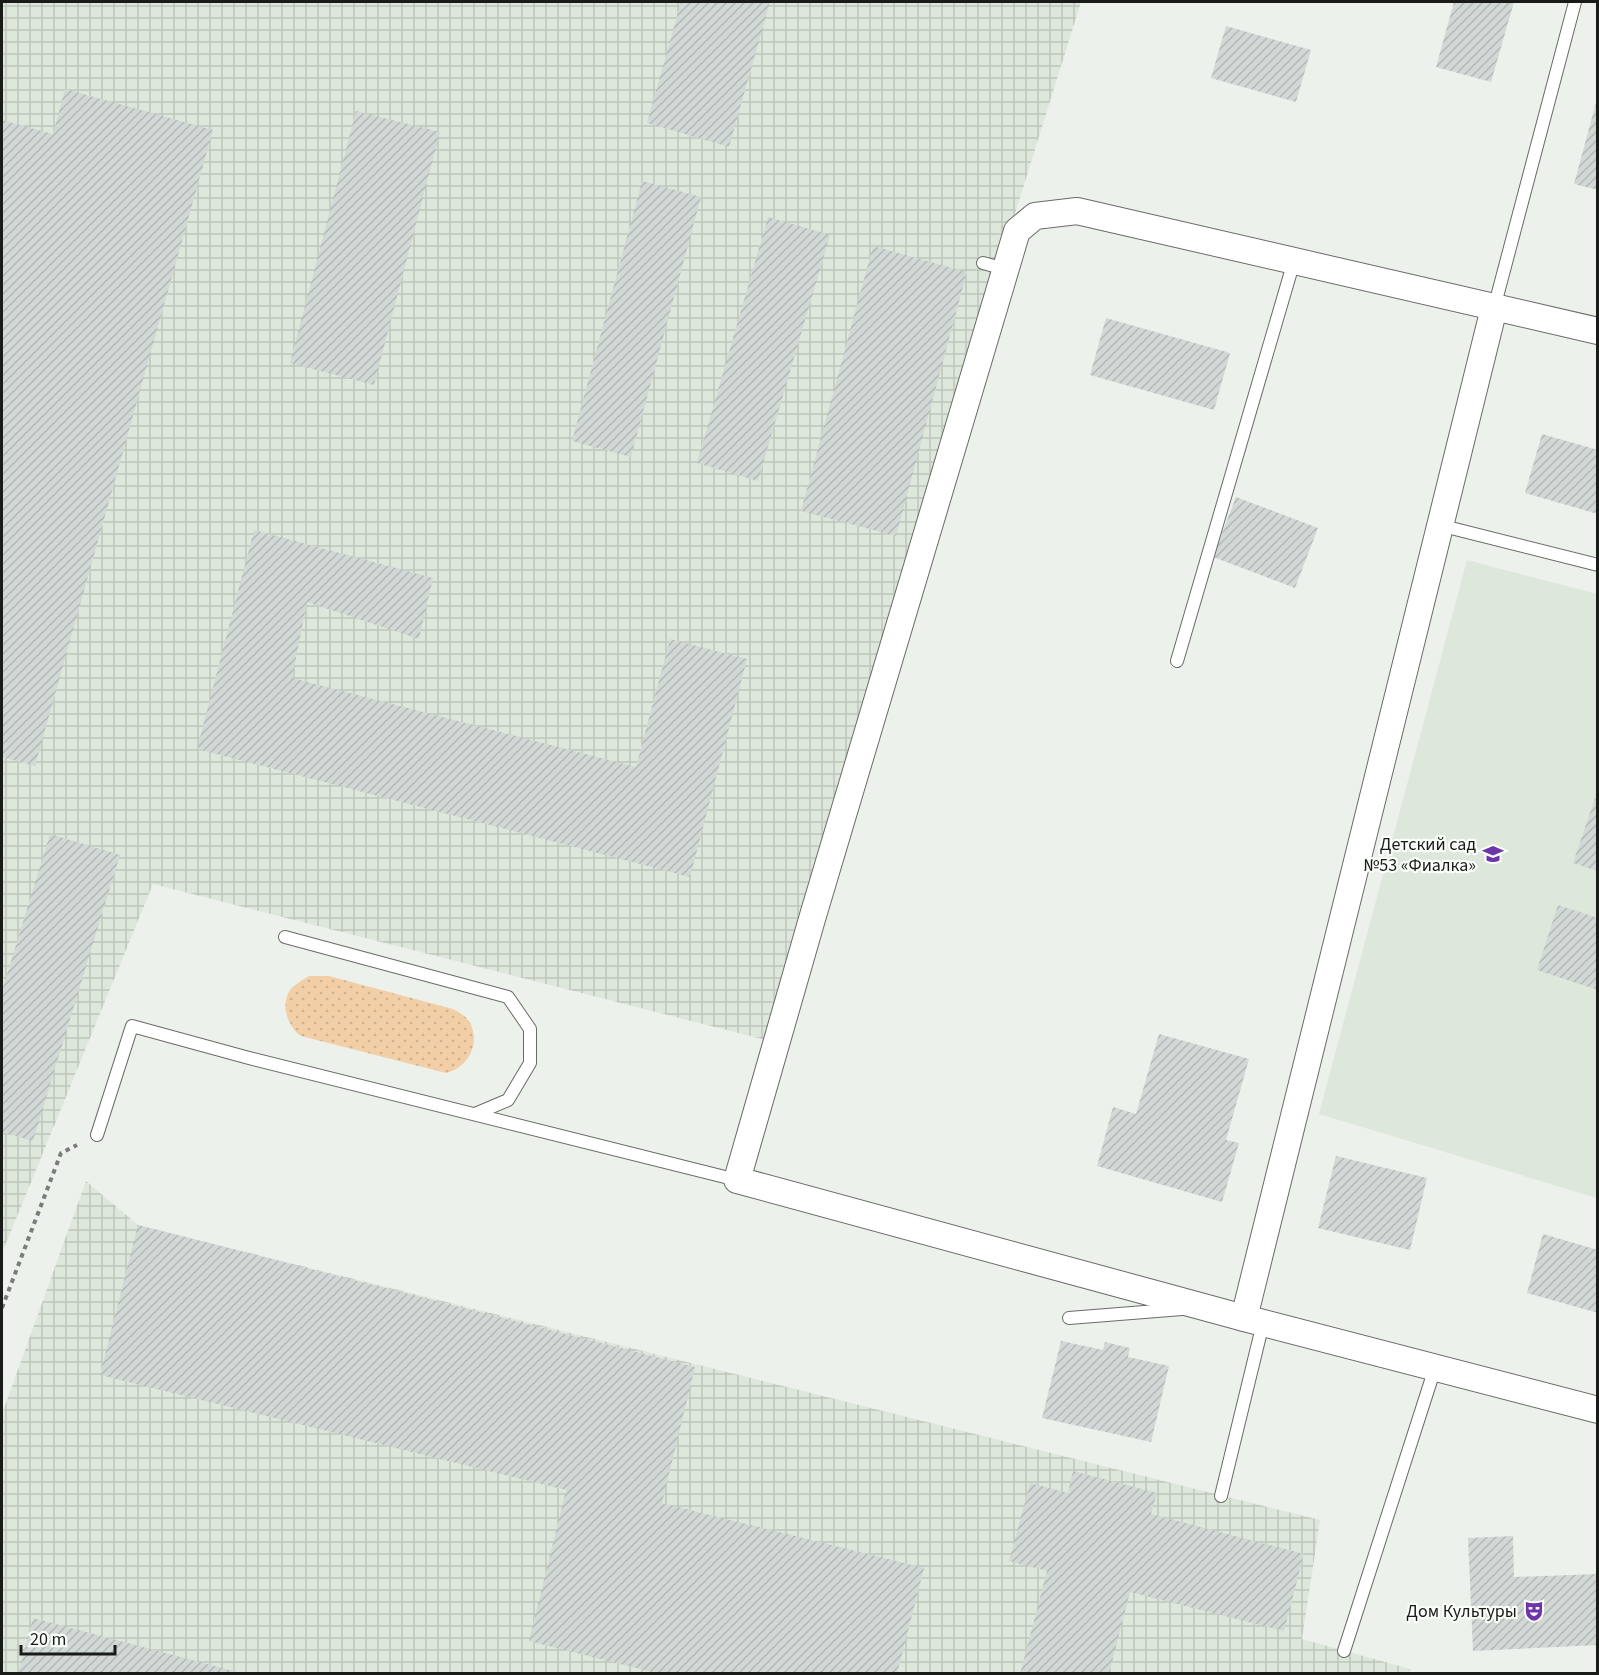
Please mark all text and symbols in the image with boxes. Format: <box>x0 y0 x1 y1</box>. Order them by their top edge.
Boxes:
place label: Детский сад №53 «Фиалка» <box>1363 832 1476 878</box>
school or university icon: Детский сад №53 «Фиалка» <box>1481 842 1505 866</box>
place label: Дом Культуры <box>1406 1599 1517 1624</box>
theatre icon: Дом Культуры <box>1522 1599 1546 1623</box>
scale bar <box>21 1618 116 1656</box>
text: 20 m <box>30 1627 66 1652</box>

